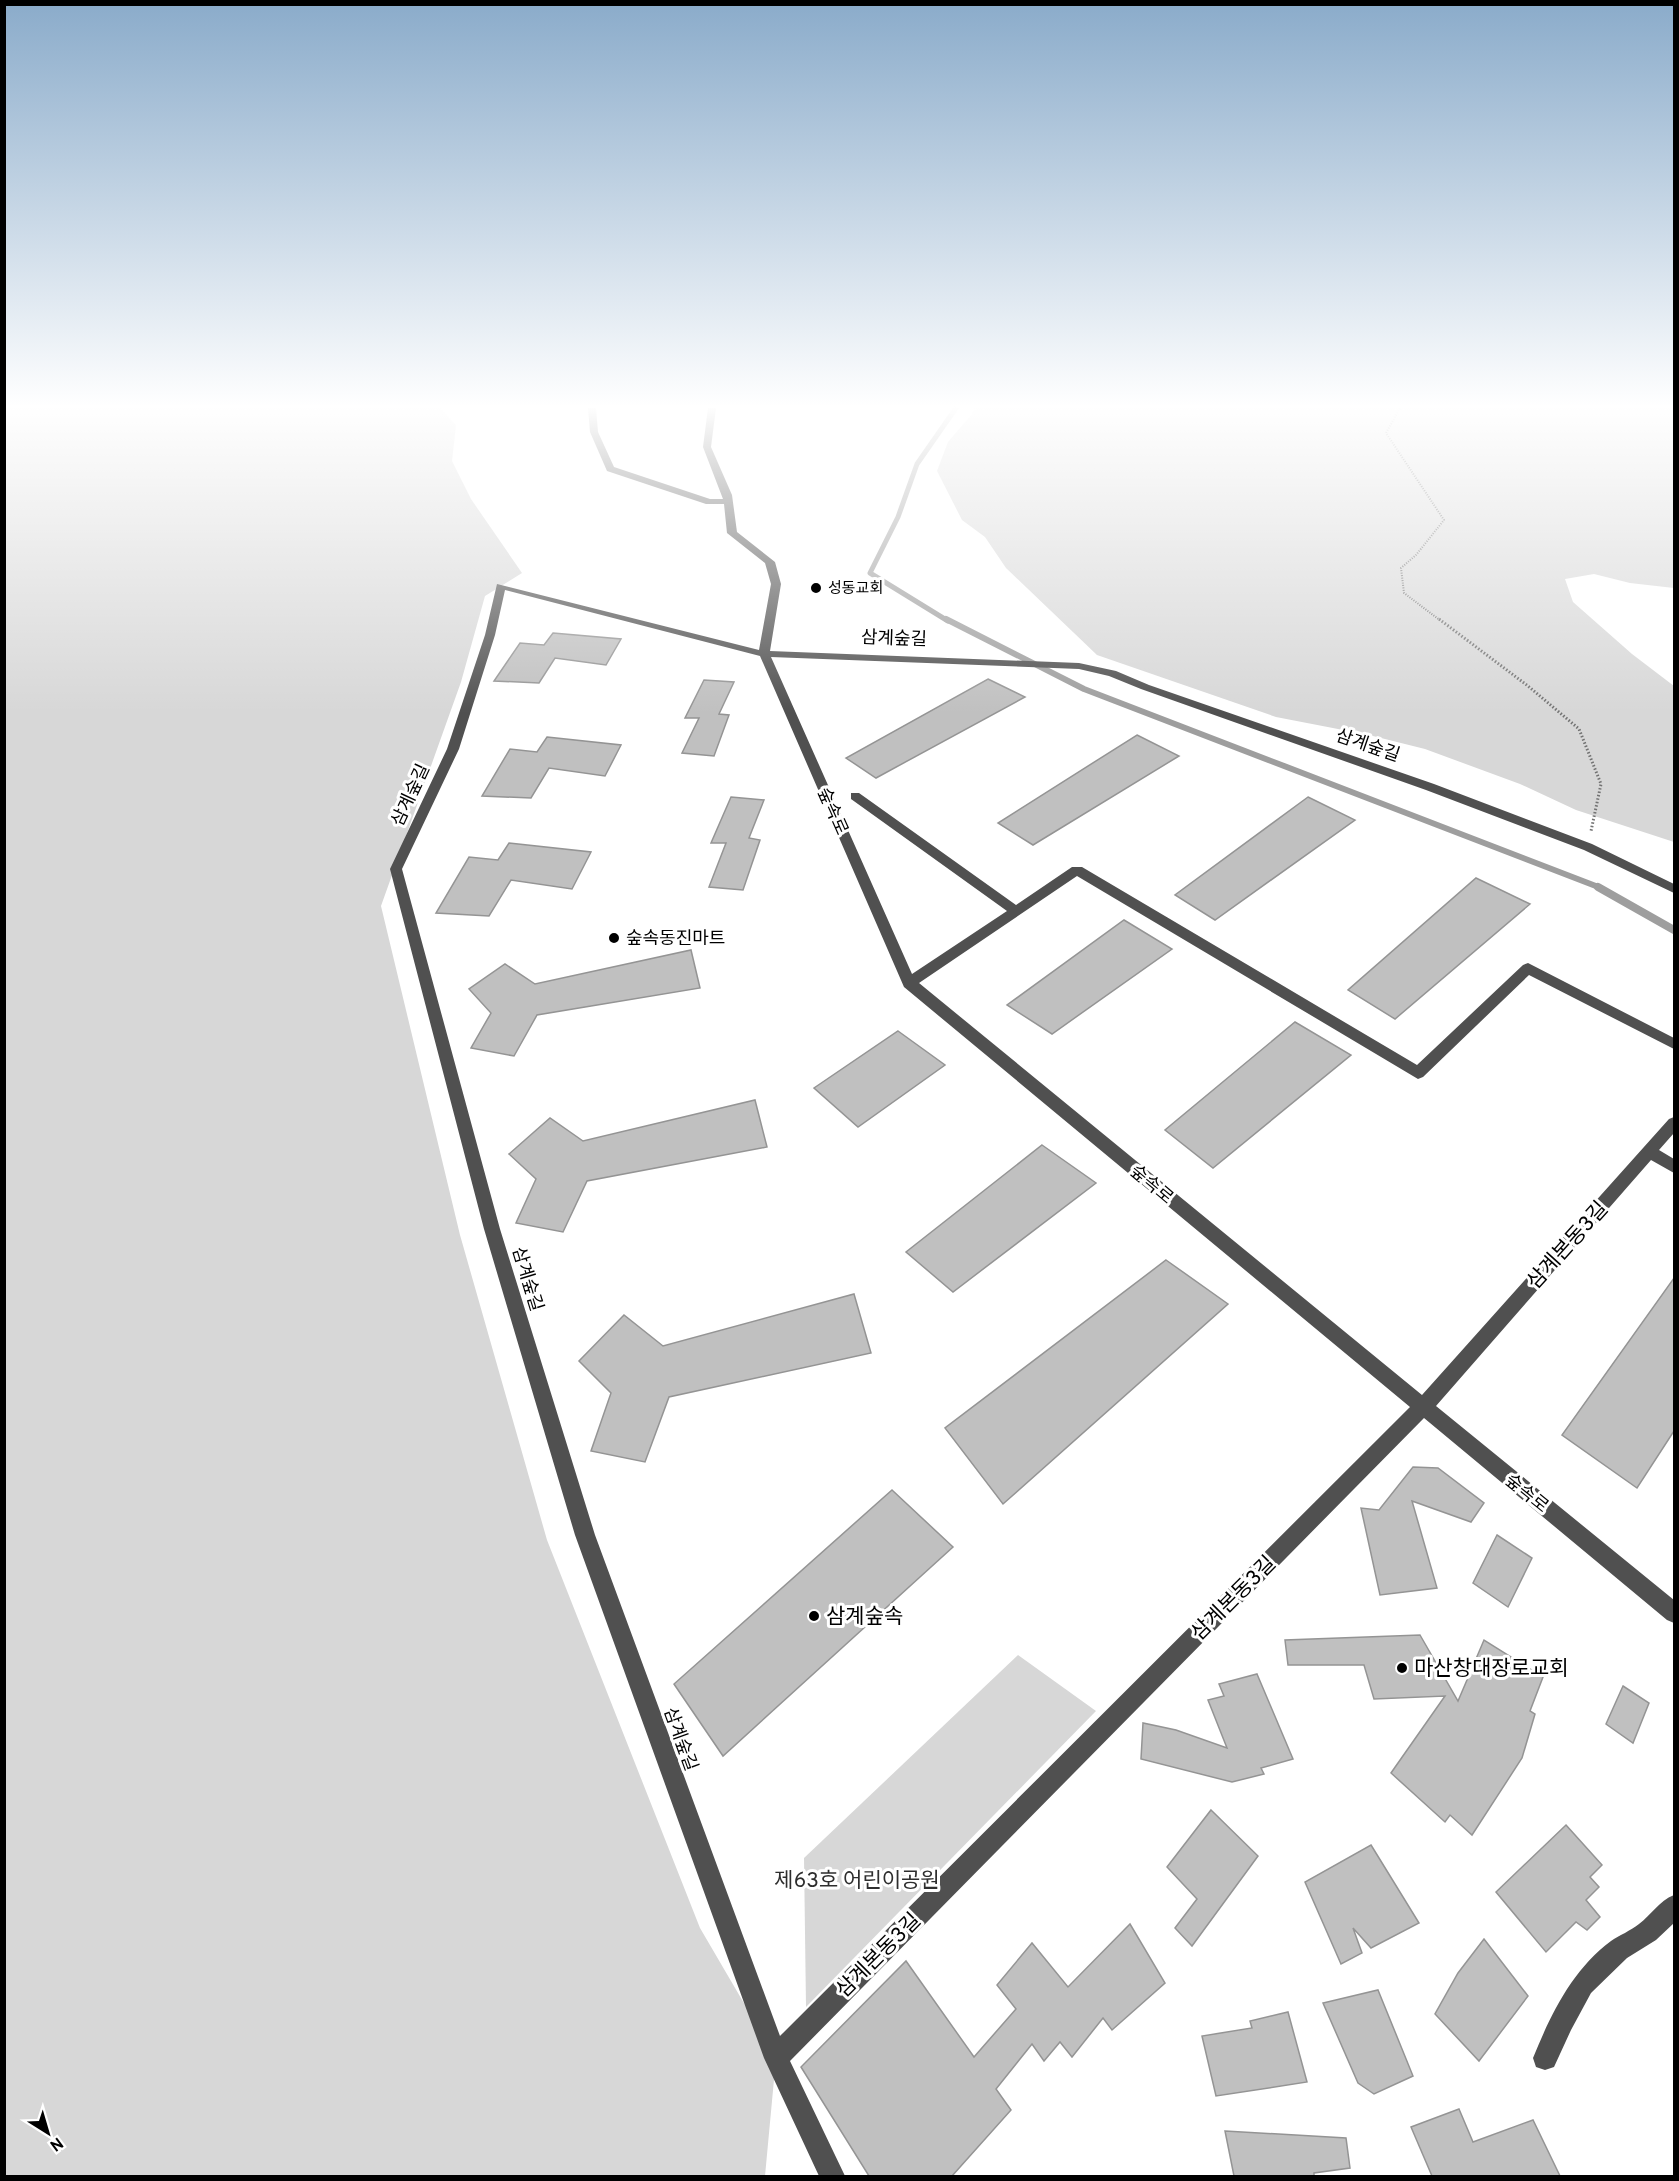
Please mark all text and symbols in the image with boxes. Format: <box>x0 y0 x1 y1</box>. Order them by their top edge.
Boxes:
place label: 성동교회 <box>828 580 883 599</box>
marker: 성동교회 <box>809 581 823 595</box>
street label: 삼계숲길 <box>860 627 927 652</box>
street label: 삼계숲길 <box>1332 725 1403 768</box>
street label: 삼계숲길 <box>387 761 436 831</box>
street label: 숲속로 <box>811 784 852 839</box>
place label: 숲속동진마트 <box>626 928 725 951</box>
marker: 숲속동진마트 <box>607 931 621 945</box>
street label: 숲속로 <box>1125 1160 1177 1210</box>
street label: 삼계본동3길 <box>1522 1196 1615 1296</box>
street label: 삼계숲길 <box>506 1244 547 1314</box>
street label: 숲속로 <box>1500 1470 1553 1519</box>
street label: 삼계본동3길 <box>1186 1551 1282 1647</box>
place label: 삼계숲속 <box>826 1604 903 1631</box>
marker: 삼계숲속 <box>807 1609 821 1623</box>
place label: 마산창대장로교회 <box>1414 1656 1569 1683</box>
marker: 마산창대장로교회 <box>1395 1661 1409 1675</box>
street label: 삼계숲길 <box>657 1704 702 1775</box>
park label: 제63호 어린이공원 <box>774 1868 940 1895</box>
street label: 삼계본동3길 <box>831 1908 927 2004</box>
north arrow <box>18 2103 78 2163</box>
text: N <box>45 2132 66 2155</box>

